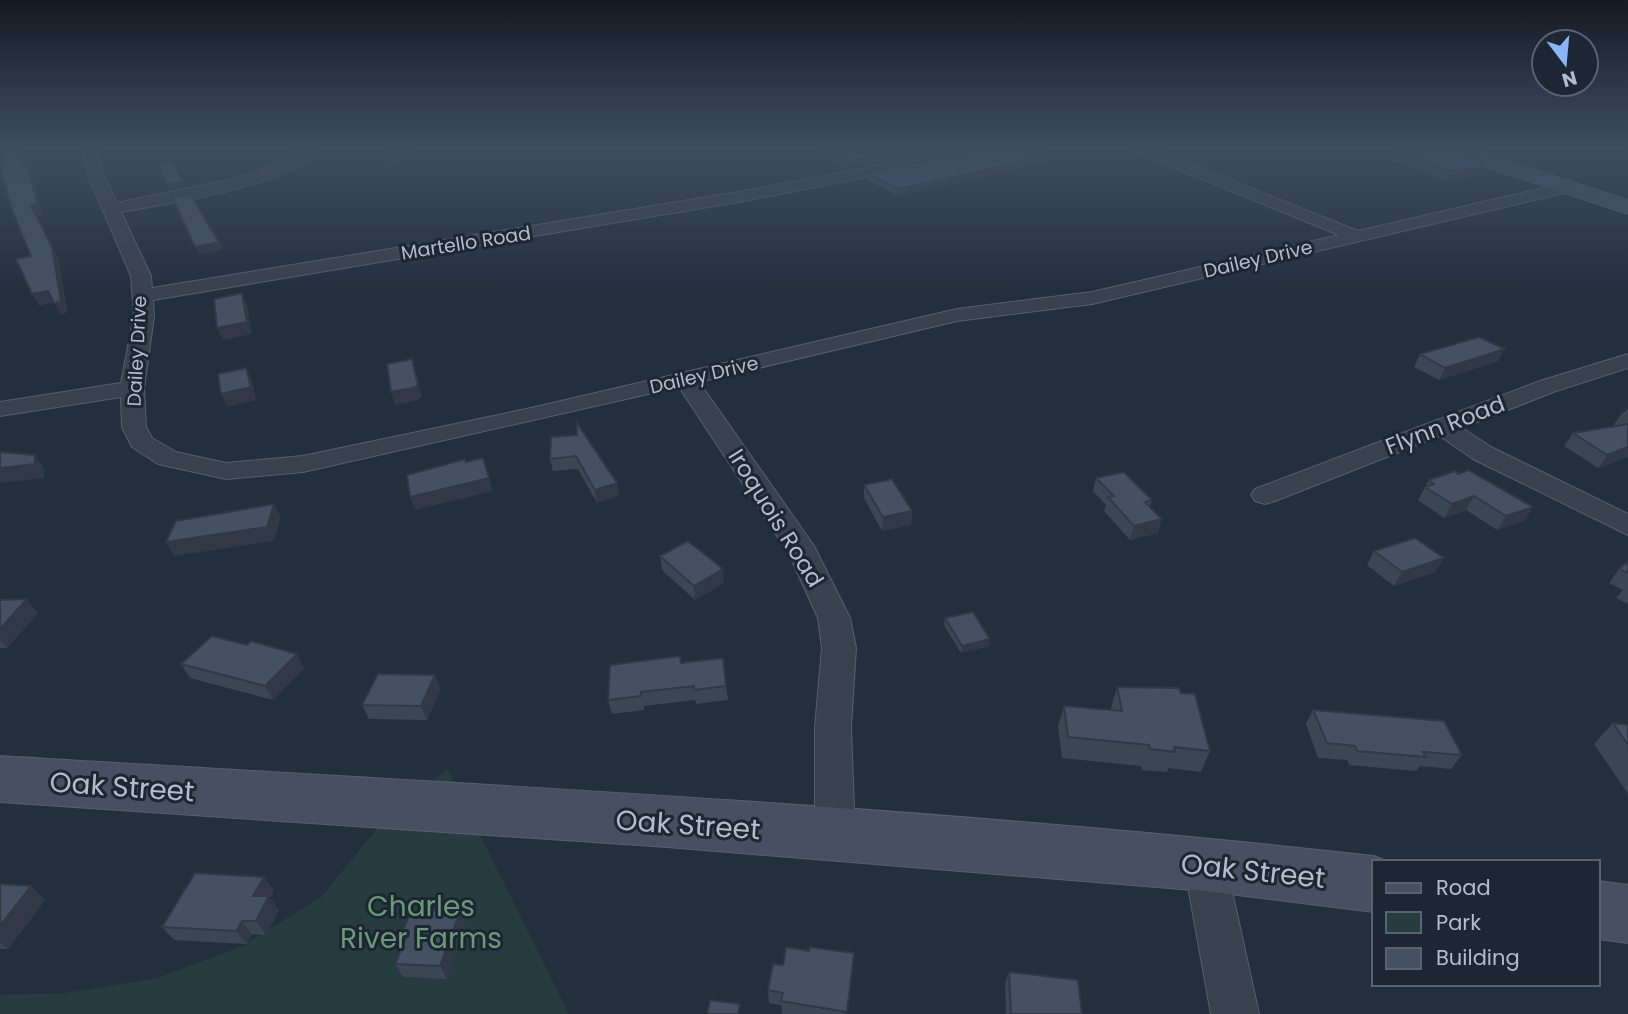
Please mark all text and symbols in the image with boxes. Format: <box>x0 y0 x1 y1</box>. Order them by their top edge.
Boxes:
north arrow <box>1530 28 1600 98</box>
text: N <box>1559 64 1580 94</box>
street label: Martello Road <box>399 219 533 267</box>
street label: Dailey Drive <box>1201 233 1315 285</box>
street label: Dailey Drive <box>121 295 153 407</box>
street label: Dailey Drive <box>647 349 761 401</box>
street label: Flynn Road <box>1381 388 1509 462</box>
street label: Iroquois Road <box>721 443 831 593</box>
street label: Oak Street <box>48 762 196 812</box>
street label: Oak Street <box>614 800 762 850</box>
street label: Oak Street <box>1179 844 1327 898</box>
legend <box>1372 860 1600 986</box>
text: Road <box>1436 873 1491 902</box>
park label: Charles River Farms <box>340 887 502 958</box>
text: Park <box>1436 908 1481 937</box>
text: Building <box>1436 943 1520 972</box>

